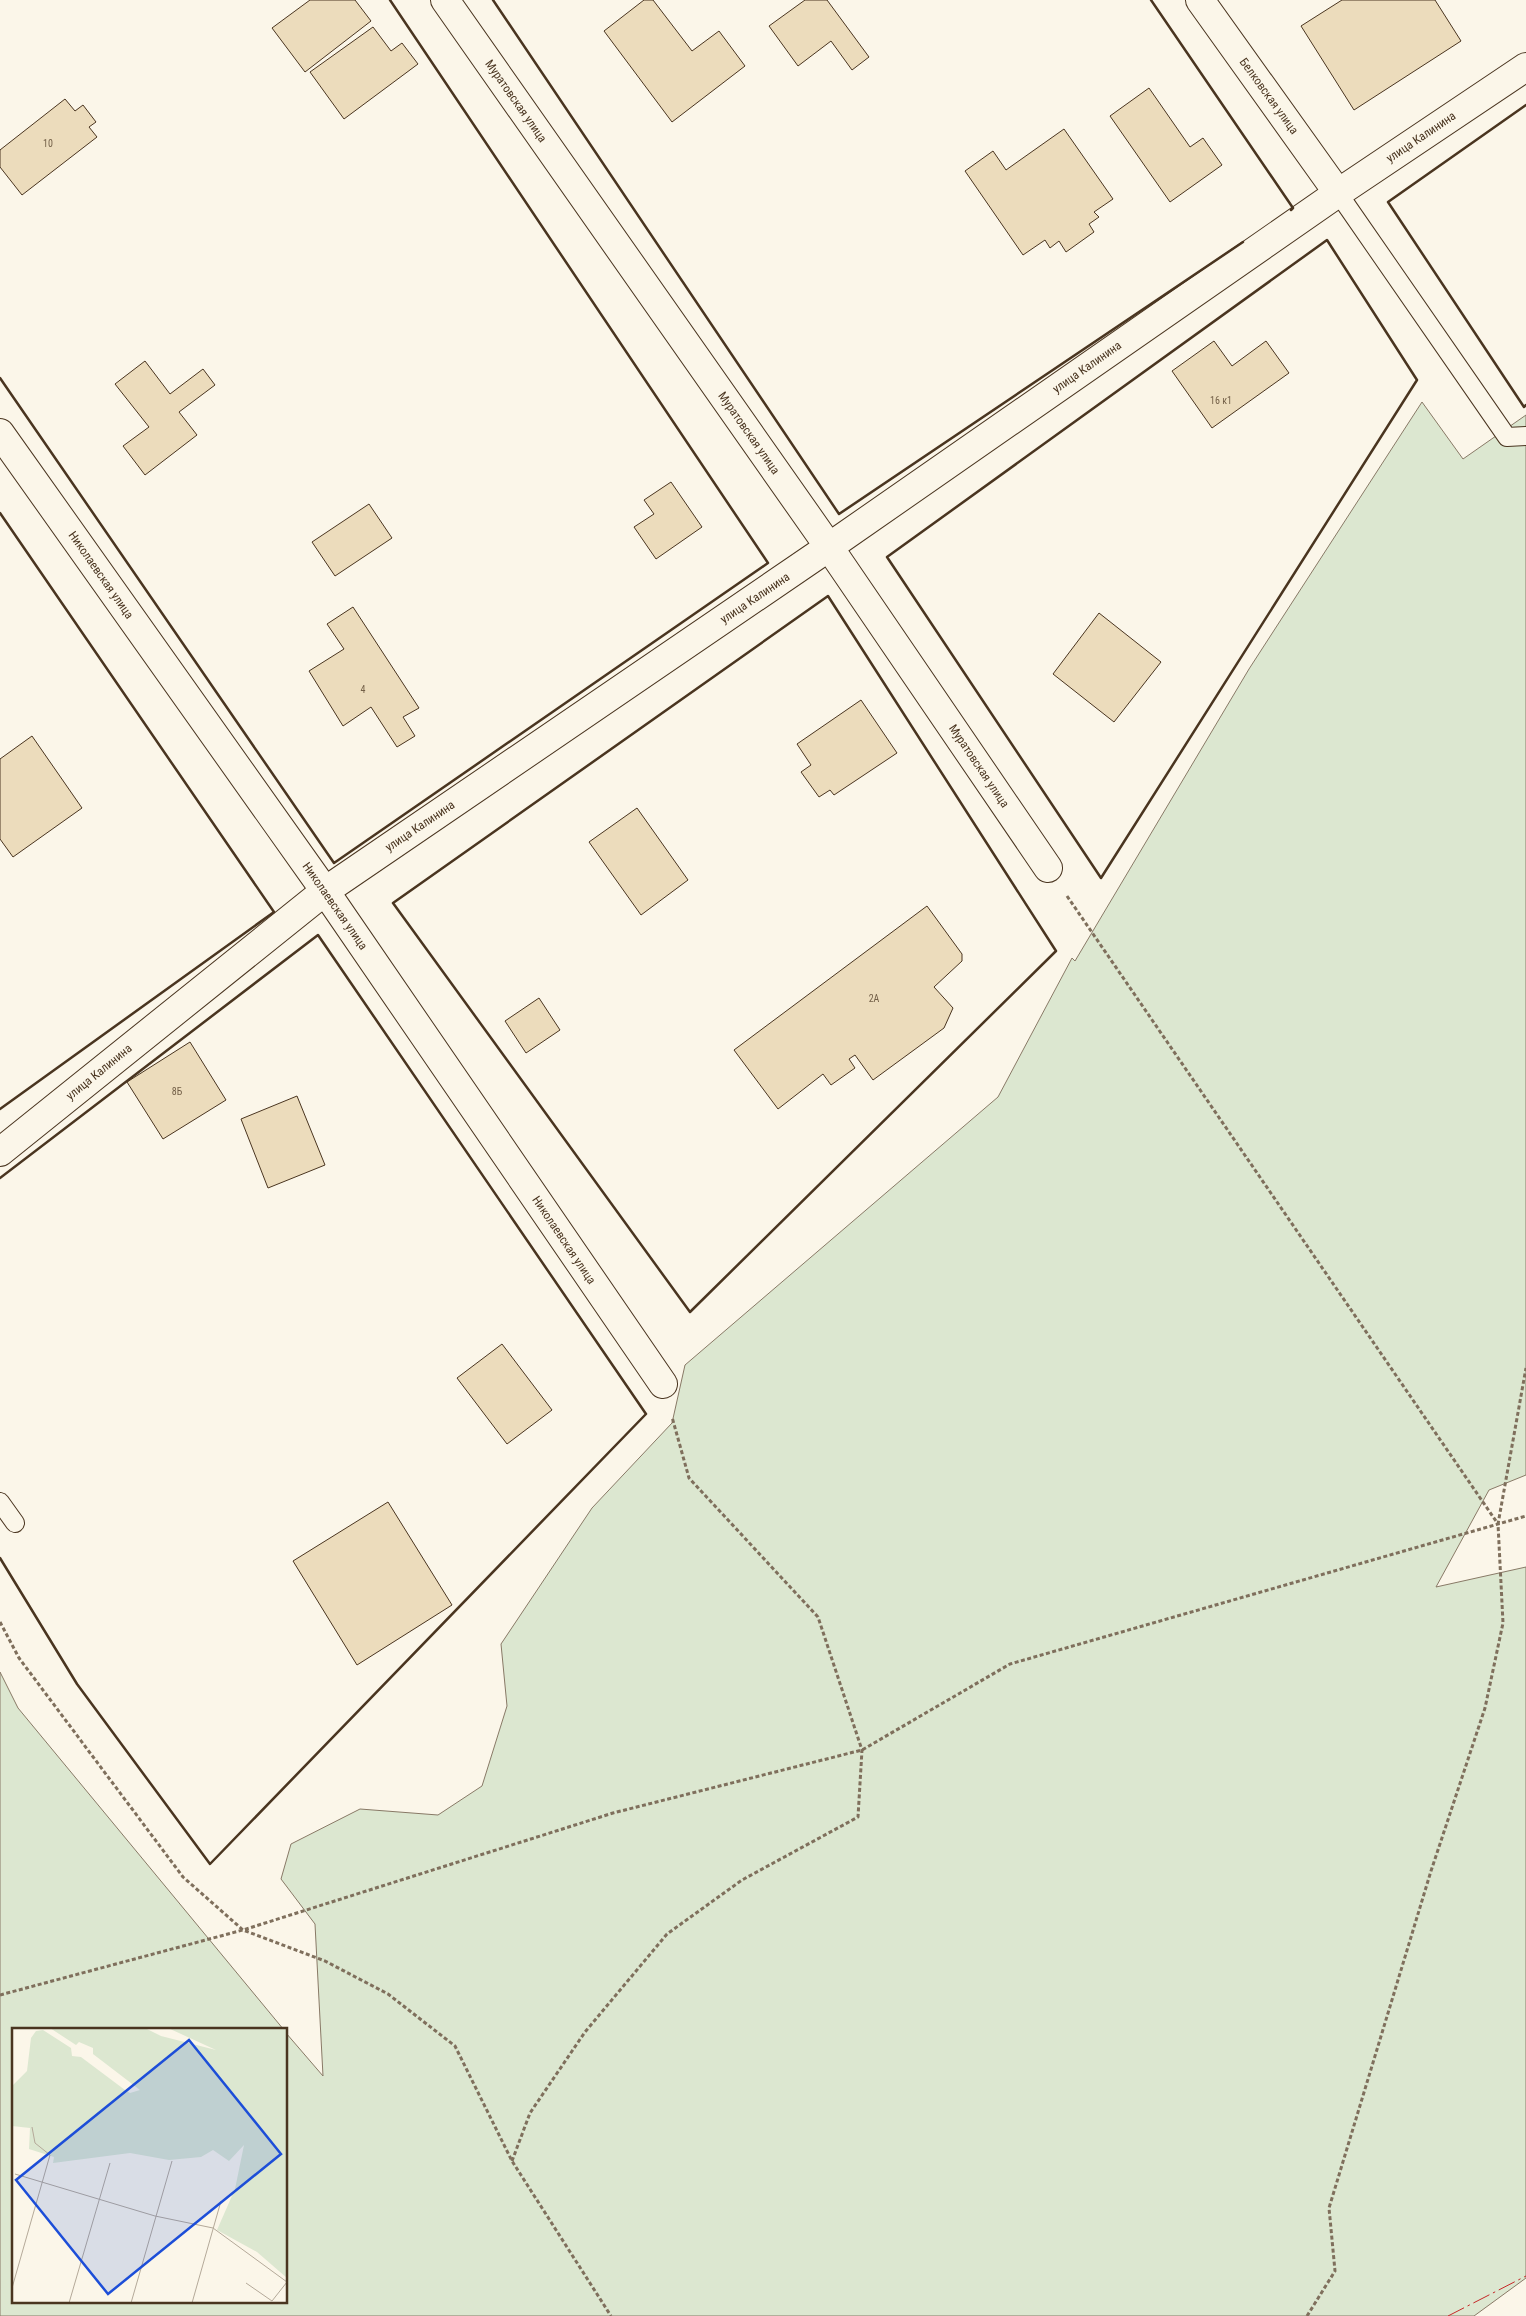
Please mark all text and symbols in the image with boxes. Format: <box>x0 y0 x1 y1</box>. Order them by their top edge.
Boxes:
street label: Белковская улица <box>1237 55 1301 137</box>
street label: Муратовская улица <box>482 57 550 145</box>
street label: улица Калинина <box>1384 109 1459 165</box>
house number: 10 <box>43 138 53 149</box>
street label: улица Калинина <box>1050 338 1124 396</box>
street label: Муратовская улица <box>715 389 783 477</box>
house number: 16 к1 <box>1210 395 1232 406</box>
street label: Николаевская улица <box>66 529 137 622</box>
street label: улица Калинина <box>718 570 793 626</box>
house number: 4 <box>361 684 366 695</box>
street label: Муратовская улица <box>946 722 1012 810</box>
street label: улица Калинина <box>383 798 458 854</box>
street label: Николаевская улица <box>300 860 371 953</box>
house number: 2А <box>869 993 880 1004</box>
street label: улица Калинина <box>63 1041 135 1103</box>
house number: 8Б <box>172 1086 183 1097</box>
street label: Николаевская улица <box>529 1193 599 1287</box>
inset map <box>12 2028 288 2304</box>

